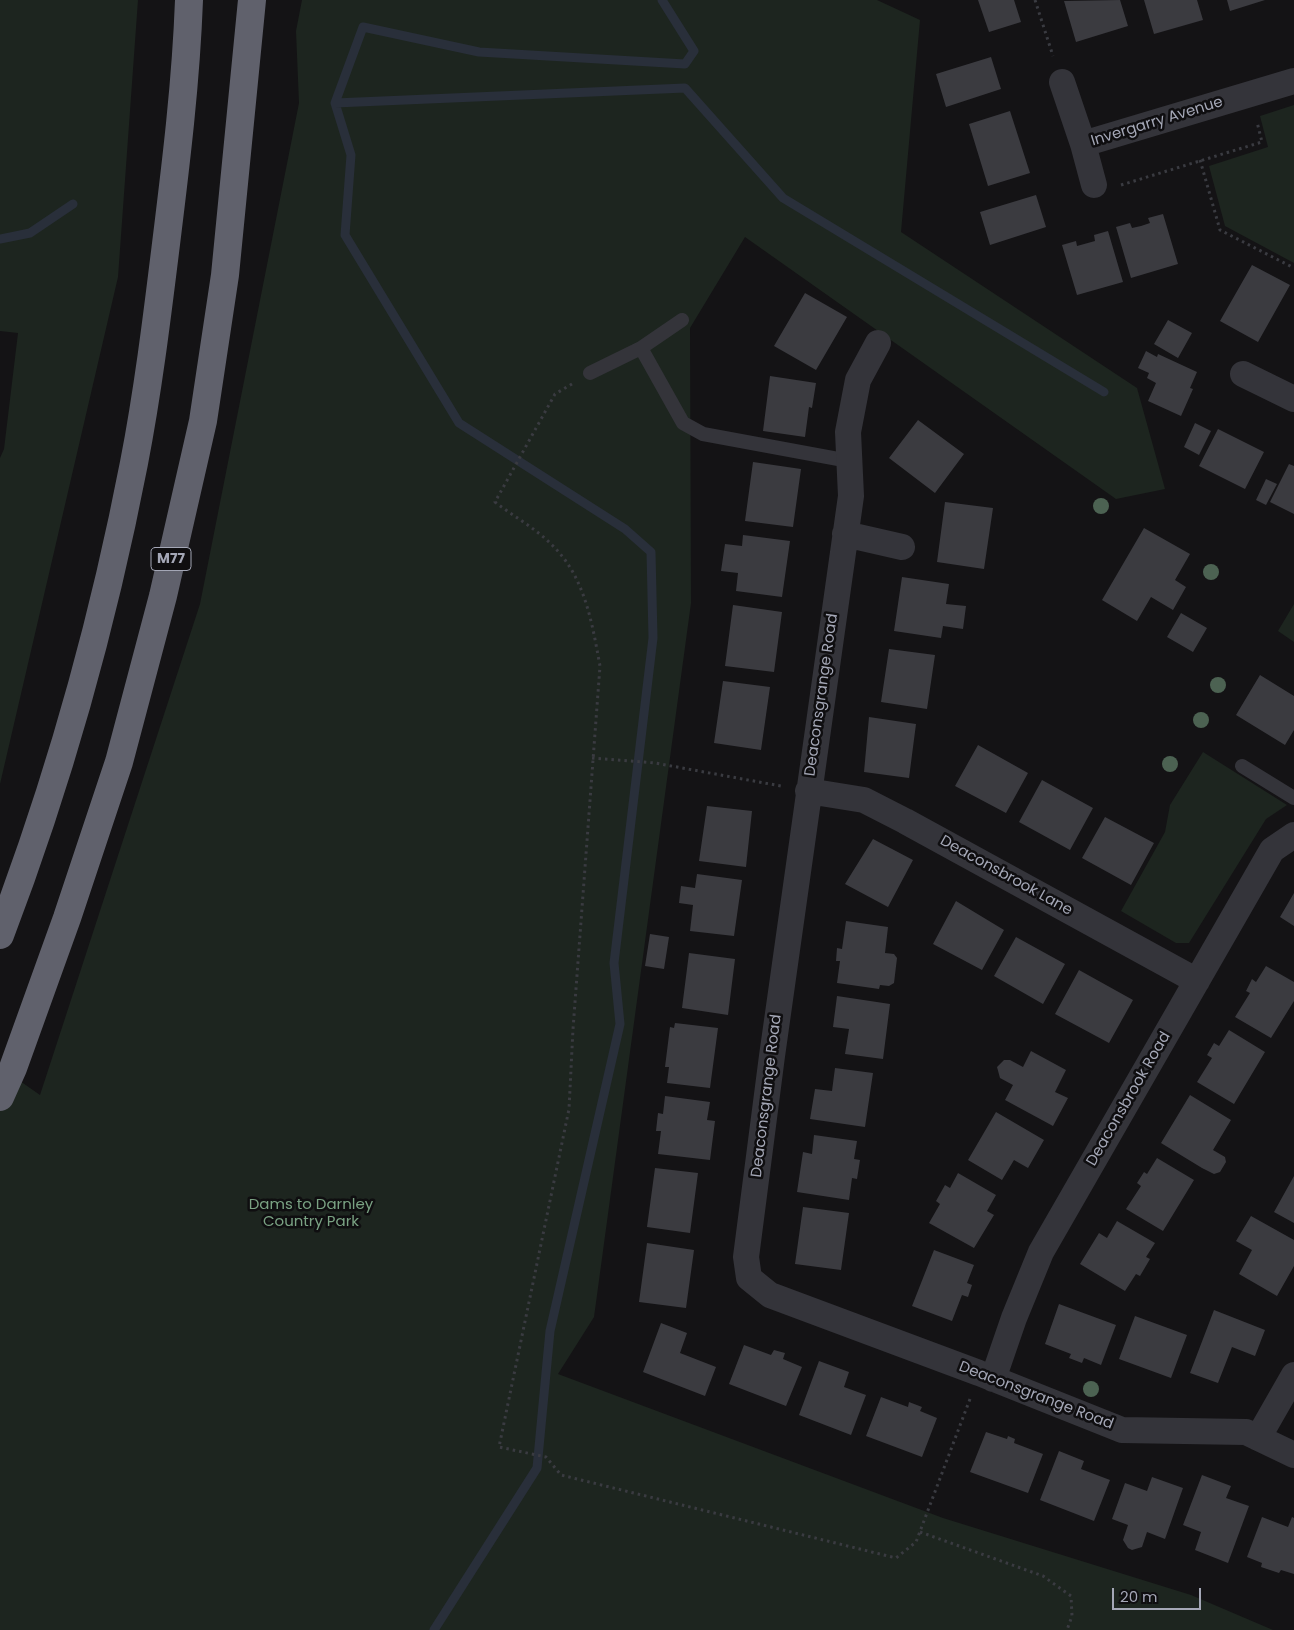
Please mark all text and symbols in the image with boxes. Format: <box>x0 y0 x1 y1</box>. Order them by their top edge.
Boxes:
street label: Invergarry Avenue <box>1089 93 1225 151</box>
road number: M77 <box>151 548 191 570</box>
street label: Deaconsgrange Road <box>802 612 842 778</box>
street label: Deaconsbrook Lane <box>937 832 1075 920</box>
street label: Deaconsgrange Road <box>748 1013 786 1179</box>
street label: Deaconsbrook Road <box>1083 1029 1175 1169</box>
park label: Dams to Darnley Country Park <box>249 1196 373 1231</box>
street label: Deaconsgrange Road <box>956 1358 1116 1434</box>
scale bar <box>1114 1578 1203 1610</box>
text: 20 m <box>1120 1586 1158 1607</box>

